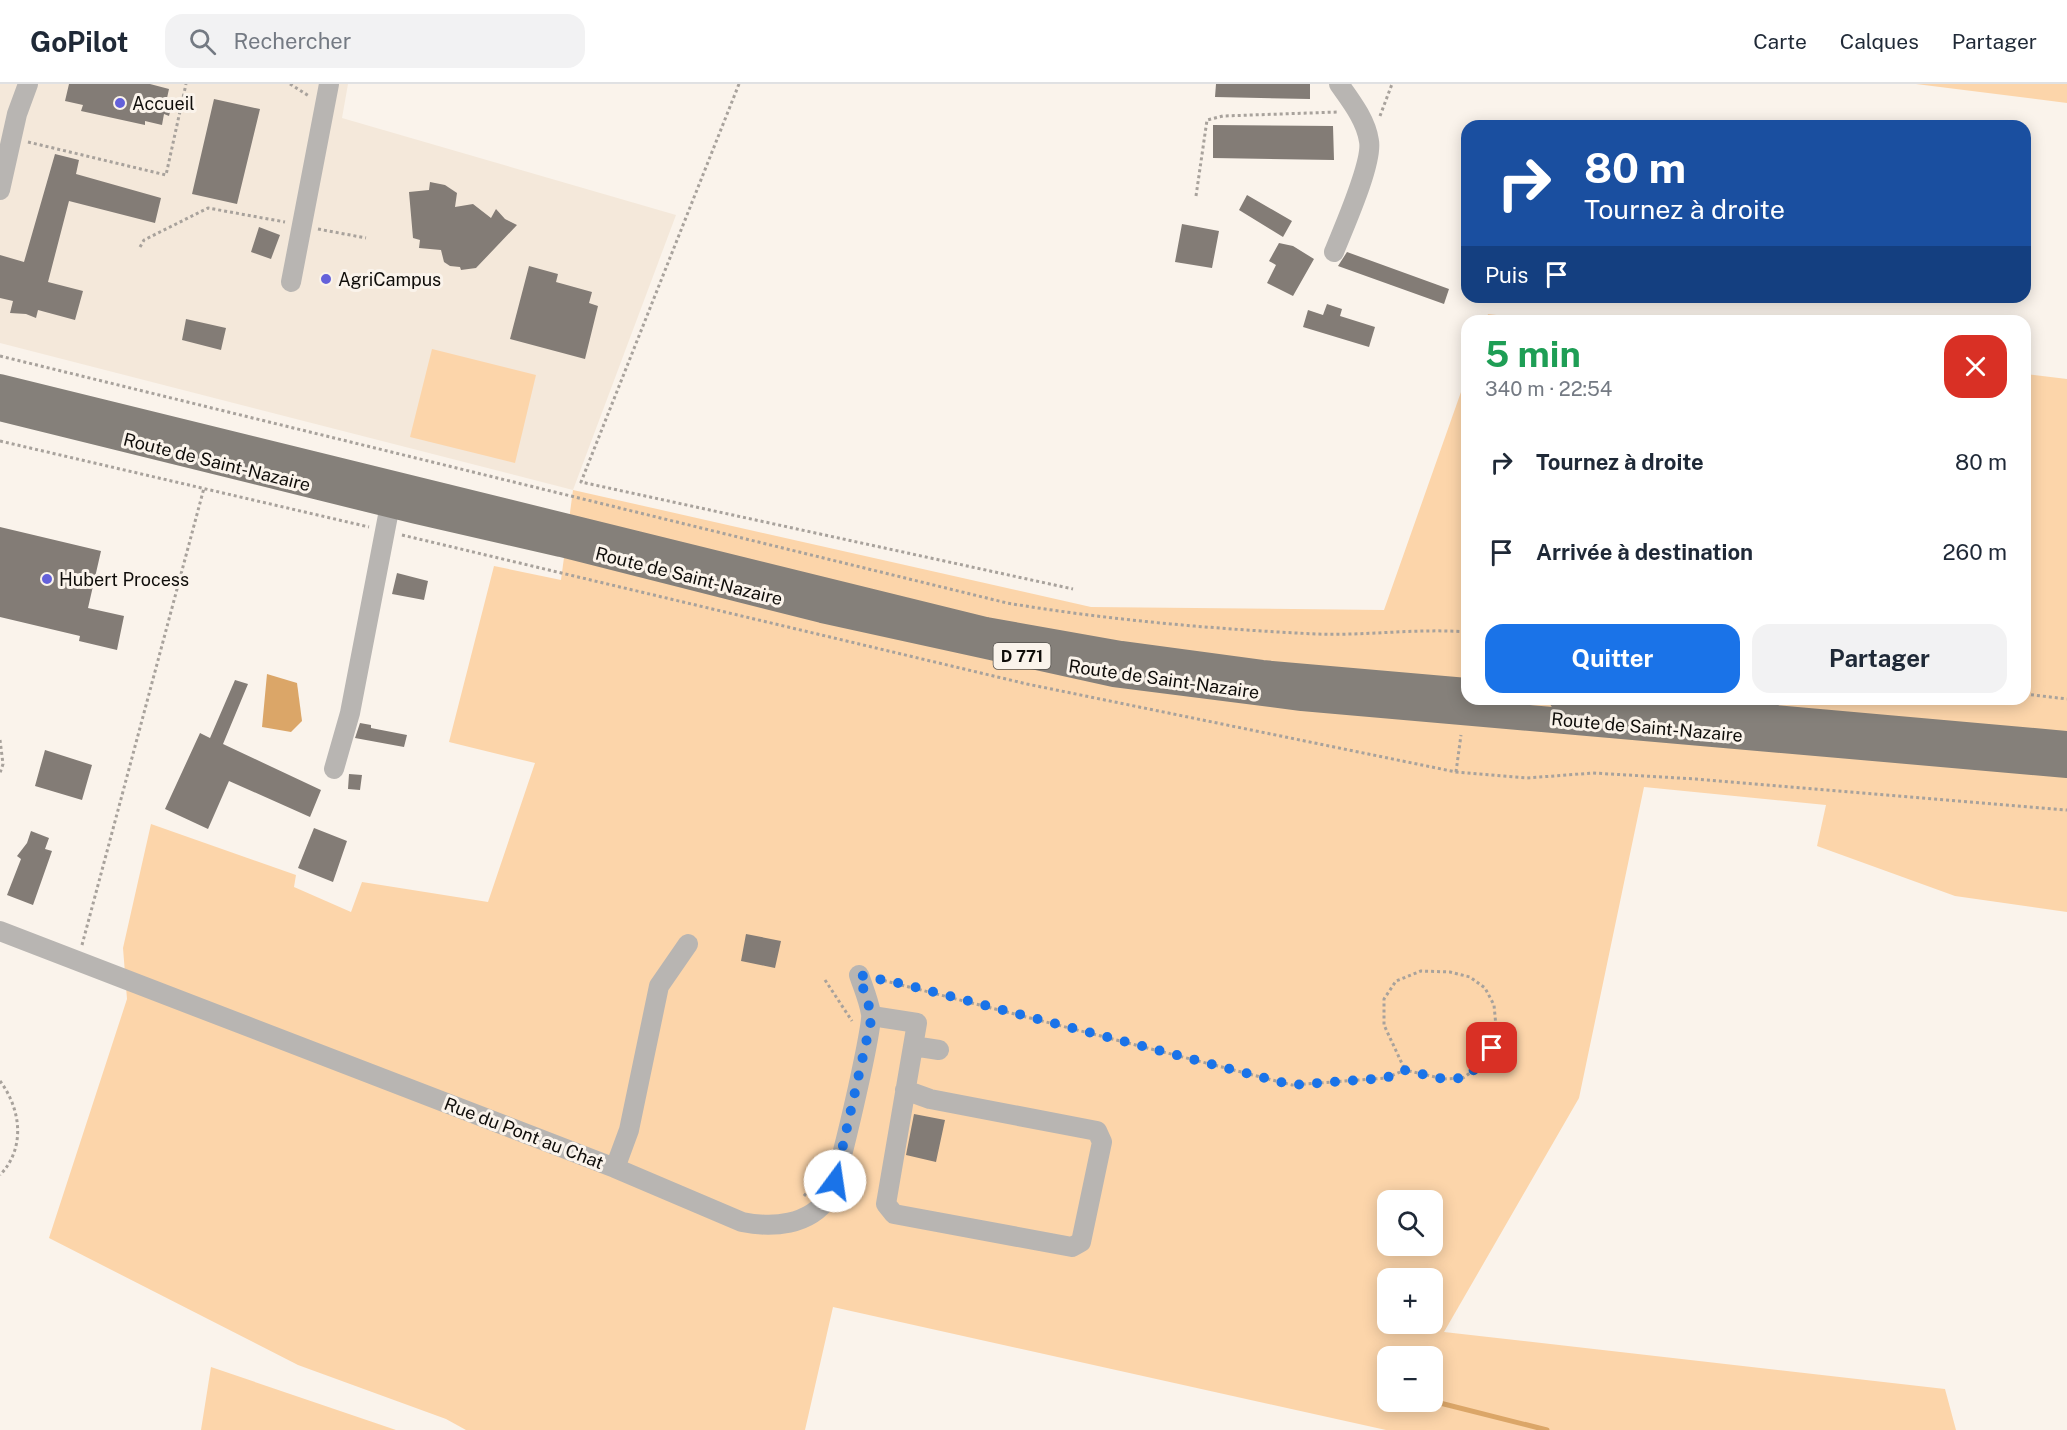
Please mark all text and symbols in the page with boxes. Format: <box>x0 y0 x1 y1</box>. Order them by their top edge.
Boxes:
search box <box>165 14 585 68</box>
text: GoPilot <box>30 25 129 58</box>
icon: search <box>186 25 219 58</box>
text: Rechercher <box>234 28 351 54</box>
text: Carte <box>1753 29 1807 54</box>
text: Calques <box>1840 29 1919 54</box>
text: Partager <box>1952 29 2037 54</box>
place label: Accueil <box>132 93 195 114</box>
marker: Accueil <box>113 96 127 110</box>
text: 80 m <box>1584 143 1686 192</box>
icon: right <box>1485 144 1563 222</box>
text: Tournez à droite <box>1584 193 1785 225</box>
icon: arrive <box>1540 258 1573 291</box>
text: Puis <box>1485 262 1528 288</box>
place label: AgriCampus <box>338 269 441 290</box>
marker: AgriCampus <box>319 272 333 286</box>
text: 5 min <box>1485 333 1581 375</box>
button: close <box>1944 335 2007 398</box>
text: 340 m · 22:54 <box>1485 377 1612 401</box>
street label: Route de Saint-Nazaire <box>121 429 313 495</box>
icon: right <box>1485 446 1518 479</box>
text: Tournez à droite <box>1536 449 1704 475</box>
text: 80 m <box>1955 449 2007 475</box>
icon: arrive <box>1485 536 1518 569</box>
text: Arrivée à destination <box>1536 539 1753 565</box>
text: 260 m <box>1942 539 2007 565</box>
street label: Route de Saint-Nazaire <box>593 543 785 609</box>
place label: Hubert Process <box>59 569 189 590</box>
marker: Hubert Process <box>40 572 54 586</box>
button: Quitter <box>1485 624 1740 693</box>
button: Partager <box>1752 624 2007 693</box>
road number: D 771 <box>994 643 1050 669</box>
street label: Route de Saint-Nazaire <box>1067 655 1261 703</box>
street label: Route de Saint-Nazaire <box>1550 708 1744 746</box>
pin <box>1466 1022 1517 1073</box>
icon: arrive <box>1475 1031 1508 1064</box>
street label: Rue du Pont au Chat <box>441 1093 607 1173</box>
position arrow <box>803 1149 867 1213</box>
map controls <box>1377 1190 1443 1412</box>
button: search <box>1377 1190 1443 1256</box>
button: + <box>1377 1268 1443 1334</box>
button: − <box>1377 1346 1443 1412</box>

